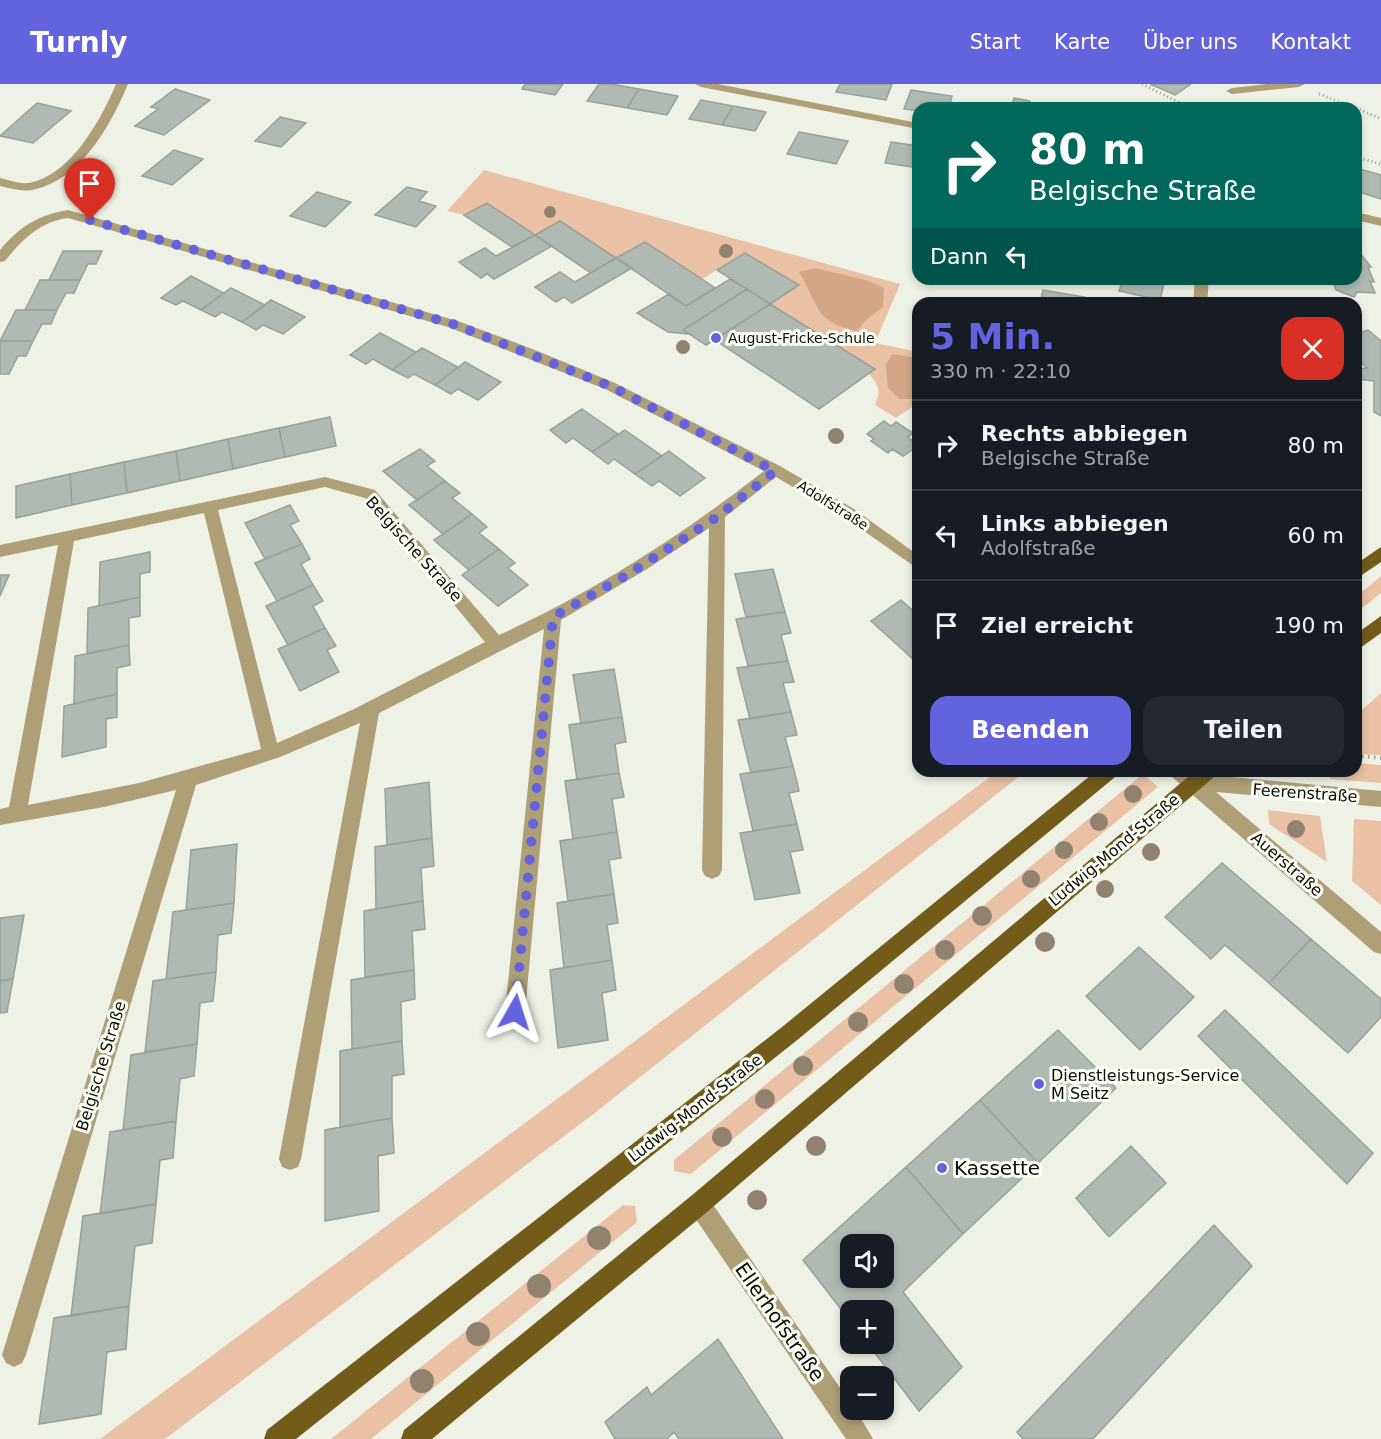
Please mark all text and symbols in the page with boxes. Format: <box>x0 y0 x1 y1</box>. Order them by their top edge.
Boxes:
text: Turnly <box>30 26 128 59</box>
text: Start <box>970 30 1021 54</box>
text: Karte <box>1054 30 1110 54</box>
text: Über uns <box>1143 30 1238 54</box>
text: Kontakt <box>1271 30 1351 54</box>
text: 80 m <box>1029 125 1146 174</box>
icon: right <box>930 126 1008 204</box>
pin <box>64 158 115 220</box>
icon: arrive <box>73 167 106 200</box>
text: Belgische Straße <box>1029 175 1256 206</box>
icon: left <box>1000 240 1033 273</box>
text: Dann <box>930 244 988 269</box>
text: 5 Min. <box>930 316 1055 357</box>
button: close <box>1281 317 1344 380</box>
place label: August-Fricke-Schule <box>728 330 875 346</box>
marker: August-Fricke-Schule <box>709 331 723 345</box>
text: 330 m · 22:10 <box>930 359 1071 383</box>
text: Rechts abbiegen <box>981 421 1188 446</box>
icon: right <box>930 429 963 462</box>
text: 80 m <box>1288 433 1344 458</box>
text: Belgische Straße <box>981 446 1150 470</box>
street label: Adolfstraße <box>795 477 871 533</box>
street label: Belgische Straße <box>362 493 466 605</box>
text: Links abbiegen <box>981 511 1169 536</box>
icon: left <box>930 519 963 552</box>
text: 60 m <box>1288 523 1344 548</box>
text: Adolfstraße <box>981 536 1096 560</box>
icon: arrive <box>930 609 963 642</box>
text: Ziel erreicht <box>981 613 1133 638</box>
text: 190 m <box>1274 613 1344 638</box>
button: Beenden <box>930 696 1131 765</box>
button: Teilen <box>1143 696 1344 765</box>
street label: Feerenstraße <box>1252 780 1358 806</box>
street label: Ludwig-Mond-Straße <box>1045 790 1183 910</box>
street label: Auerstraße <box>1247 828 1327 900</box>
position arrow <box>483 980 547 1044</box>
street label: Belgische Straße <box>72 999 130 1133</box>
street label: Ludwig-Mond-Straße <box>624 1050 766 1166</box>
place label: Dienstleistungs-Service M Seitz <box>1051 1066 1239 1103</box>
marker: Dienstleistungs-Service M Seitz <box>1032 1077 1046 1091</box>
place label: Kassette <box>954 1156 1040 1180</box>
marker: Kassette <box>935 1161 949 1175</box>
map controls <box>840 1234 894 1420</box>
button: sound <box>840 1234 894 1288</box>
street label: Ellerhofstraße <box>730 1258 830 1386</box>
button: + <box>840 1300 894 1354</box>
button: − <box>840 1366 894 1420</box>

